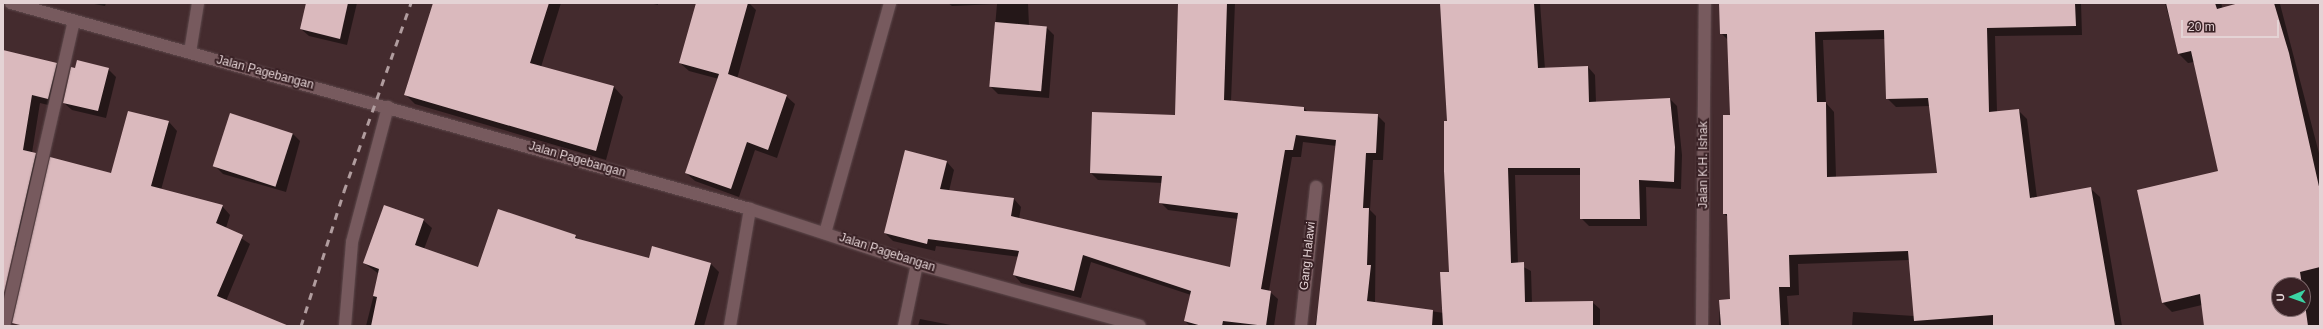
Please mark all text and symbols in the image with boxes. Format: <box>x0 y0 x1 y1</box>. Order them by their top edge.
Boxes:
scale bar <box>2183 12 2281 38</box>
text: 20 m <box>2188 20 2215 34</box>
street label: Jalan Pagebangan <box>215 53 315 93</box>
street label: Jalan K.H. Ishak <box>1697 121 1711 209</box>
street label: Jalan Pagebangan <box>527 139 627 181</box>
street label: Gang Halawi <box>1297 221 1319 291</box>
street label: Jalan Pagebangan <box>837 231 937 275</box>
north arrow <box>2271 277 2311 317</box>
text: U <box>2274 293 2286 302</box>

